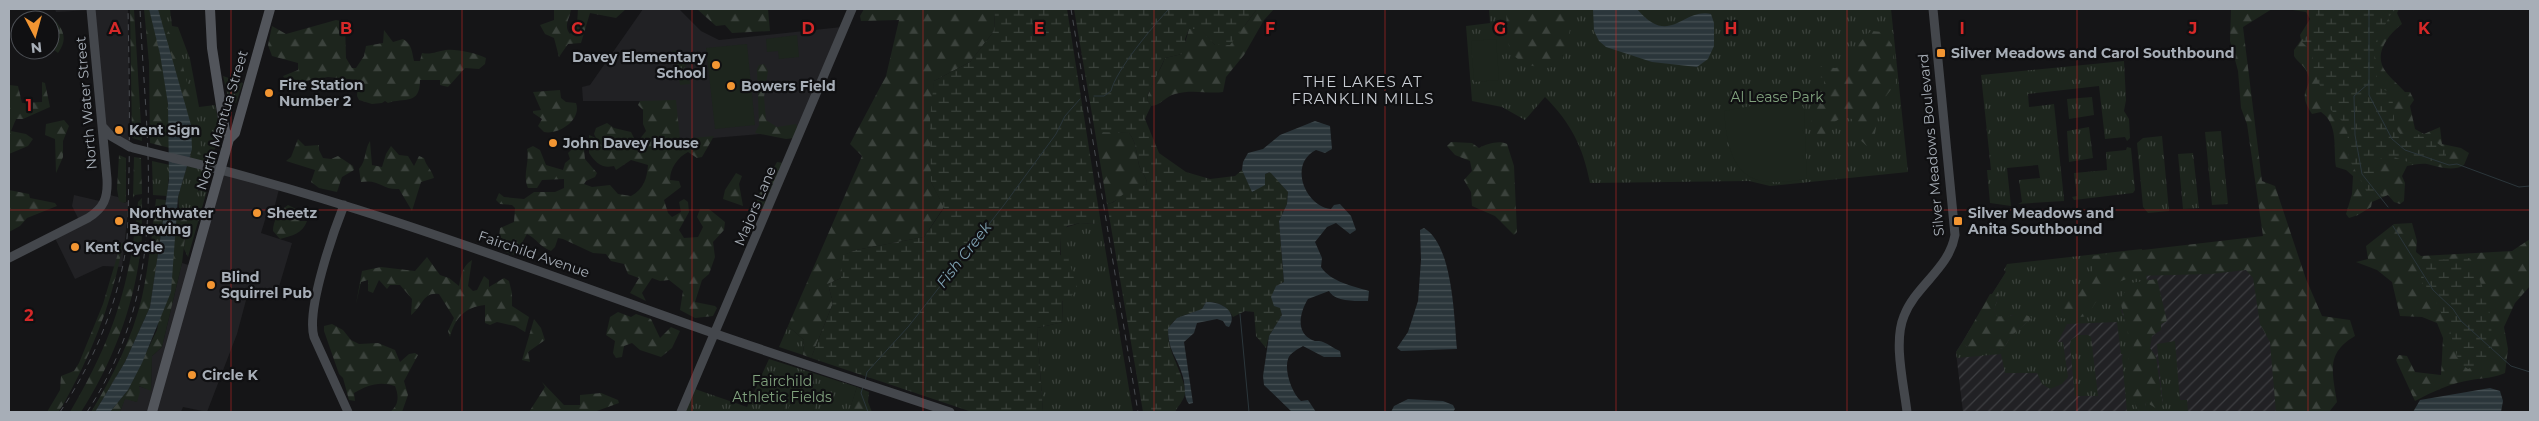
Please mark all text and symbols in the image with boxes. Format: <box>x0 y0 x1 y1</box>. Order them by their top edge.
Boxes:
north arrow <box>10 10 60 60</box>
text: A <box>108 19 122 38</box>
text: B <box>340 19 352 38</box>
text: C <box>571 19 583 38</box>
text: D <box>801 19 815 38</box>
text: E <box>1034 19 1044 38</box>
text: F <box>1265 19 1275 38</box>
text: G <box>1494 19 1506 38</box>
text: H <box>1725 19 1737 38</box>
text: I <box>1959 19 1965 38</box>
text: J <box>2188 19 2197 38</box>
text: K <box>2418 19 2431 38</box>
street label: North Water Street <box>71 35 101 170</box>
text: N <box>30 38 43 57</box>
place label: Silver Meadows and Carol Southbound <box>1951 44 2234 62</box>
marker: Silver Meadows and Carol Southbound <box>1935 47 1947 59</box>
street label: North Mantua Street <box>192 48 252 192</box>
place label: Davey Elementary School <box>572 48 707 82</box>
street label: Silver Meadows Boulevard <box>1914 53 1948 237</box>
marker: Davey Elementary School <box>710 59 722 71</box>
district label: THE LAKES AT FRANKLIN MILLS <box>1291 72 1435 108</box>
place label: Fire Station Number 2 <box>279 76 363 110</box>
place label: Bowers Field <box>741 77 836 95</box>
marker: Bowers Field <box>725 80 737 92</box>
marker: Fire Station Number 2 <box>263 87 275 99</box>
park label: Al Lease Park <box>1730 88 1824 106</box>
text: 1 <box>26 96 32 115</box>
place label: Kent Sign <box>129 121 200 139</box>
marker: Kent Sign <box>113 124 125 136</box>
place label: John Davey House <box>562 134 699 152</box>
marker: John Davey House <box>547 137 559 149</box>
street label: Majors Lane <box>730 163 780 249</box>
place label: Northwater Brewing <box>129 204 214 238</box>
place label: Sheetz <box>267 204 317 222</box>
place label: Silver Meadows and Anita Southbound <box>1967 204 2114 238</box>
marker: Sheetz <box>251 207 263 219</box>
marker: Northwater Brewing <box>113 215 125 227</box>
marker: Silver Meadows and Anita Southbound <box>1952 215 1964 227</box>
water label: Fish Creek <box>932 217 996 291</box>
street label: Fairchild Avenue <box>476 226 592 282</box>
place label: Kent Cycle <box>85 238 163 256</box>
marker: Kent Cycle <box>69 241 81 253</box>
place label: Blind Squirrel Pub <box>221 268 312 302</box>
marker: Blind Squirrel Pub <box>205 279 217 291</box>
text: 2 <box>24 306 34 325</box>
place label: Circle K <box>202 366 258 384</box>
marker: Circle K <box>186 369 198 381</box>
park label: Fairchild Athletic Fields <box>732 372 832 406</box>

